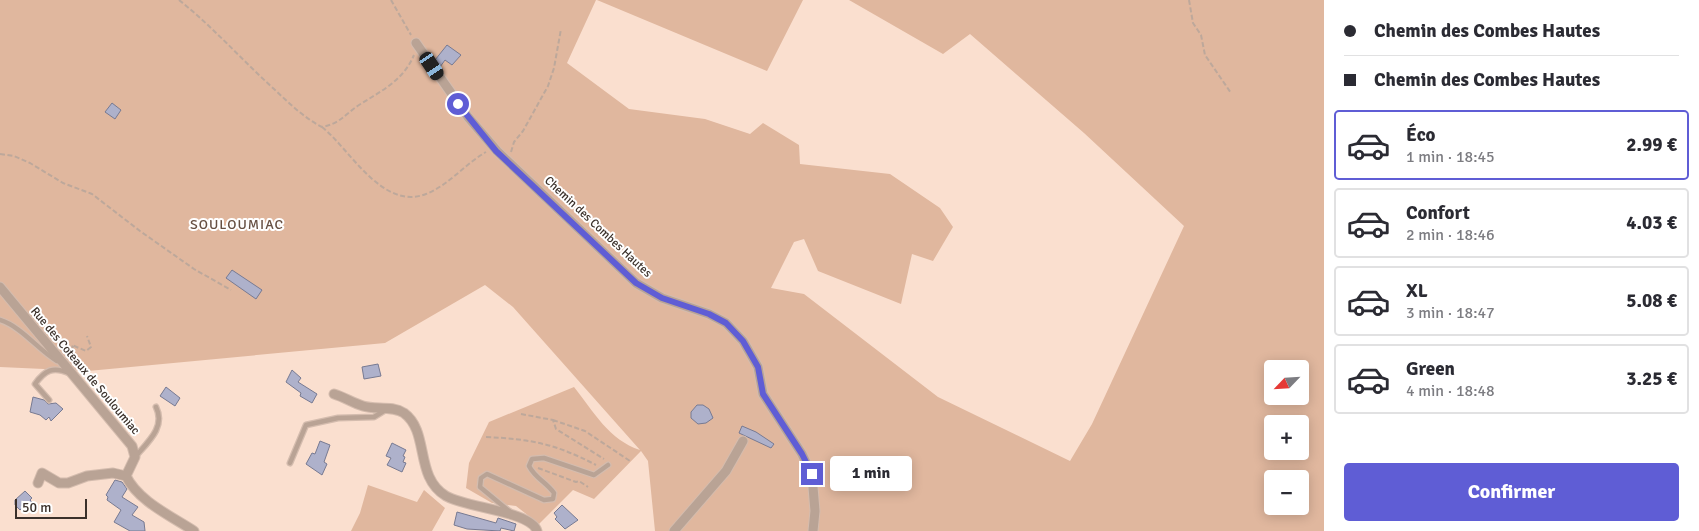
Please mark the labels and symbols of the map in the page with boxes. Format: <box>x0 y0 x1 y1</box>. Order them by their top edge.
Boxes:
car <box>417 49 446 83</box>
route start <box>447 93 469 115</box>
street label: Chemin des Combes Hautes <box>541 173 655 281</box>
district label: SOULOUMIAC <box>190 216 284 233</box>
street label: Rue des Coteaux de Souloumiac <box>27 304 143 438</box>
north arrow <box>1264 360 1309 405</box>
callout: 1 min <box>830 456 912 492</box>
route end <box>801 463 823 485</box>
scale bar <box>15 496 88 519</box>

